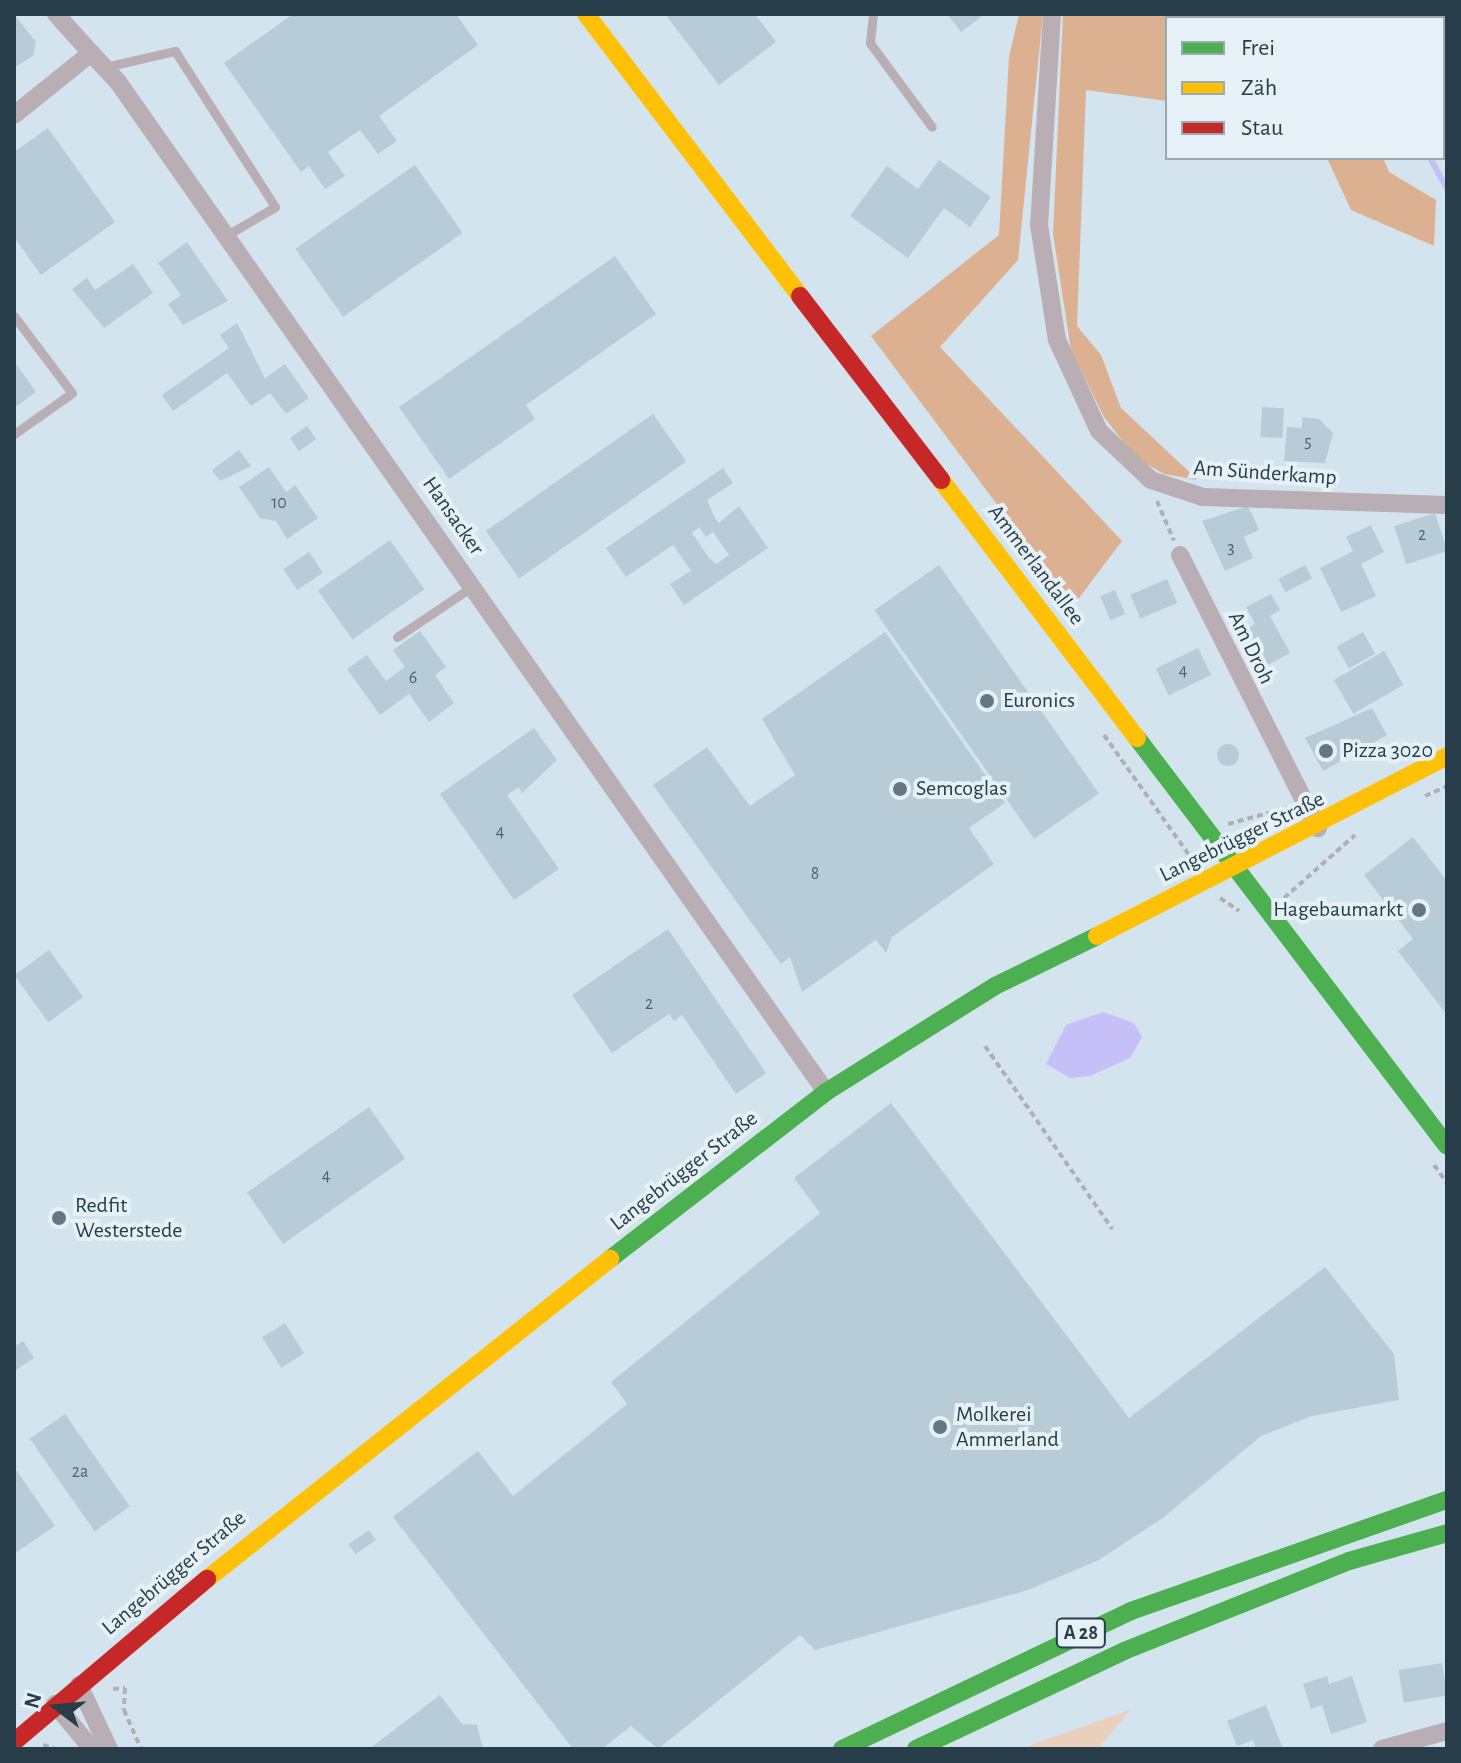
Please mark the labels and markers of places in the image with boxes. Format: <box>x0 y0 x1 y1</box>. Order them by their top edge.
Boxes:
place label: Euronics <box>1003 688 1075 714</box>
marker: Euronics <box>978 692 996 710</box>
place label: Pizza 3020 <box>1342 738 1433 764</box>
marker: Pizza 3020 <box>1317 742 1335 760</box>
place label: Semcoglas <box>916 776 1007 802</box>
marker: Semcoglas <box>891 780 909 798</box>
place label: Hagebaumarkt <box>1273 897 1403 923</box>
marker: Hagebaumarkt <box>1410 901 1428 919</box>
place label: Redfit Westerstede <box>75 1192 182 1244</box>
marker: Redfit Westerstede <box>50 1209 68 1227</box>
place label: Molkerei Ammerland <box>956 1401 1059 1452</box>
marker: Molkerei Ammerland <box>931 1418 949 1436</box>

